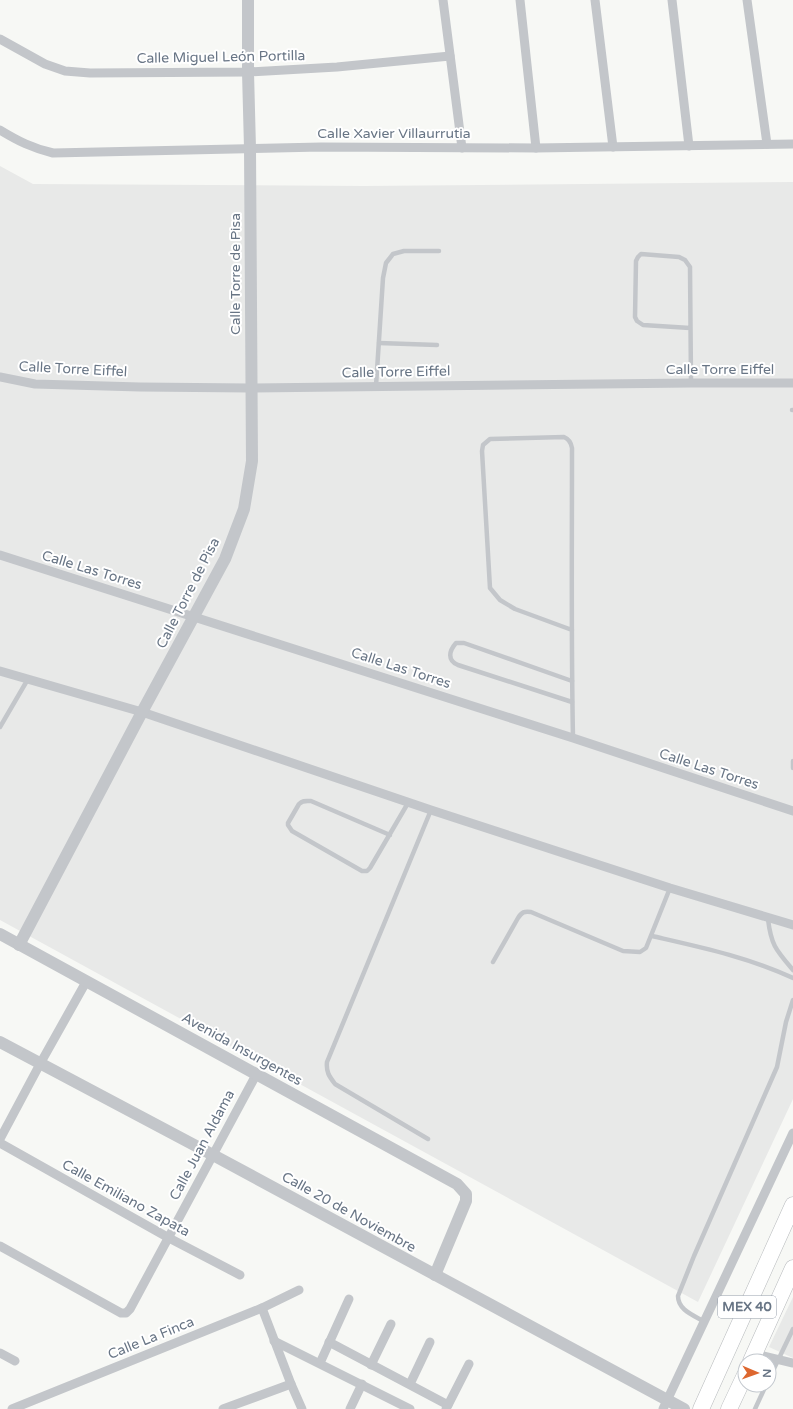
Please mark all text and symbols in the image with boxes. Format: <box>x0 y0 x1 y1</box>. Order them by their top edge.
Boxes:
street label: Calle Miguel León Portilla <box>136 47 306 67</box>
street label: Calle Xavier Villaurrutia <box>317 125 471 142</box>
street label: Calle Torre de Pisa <box>227 213 244 335</box>
street label: Calle Torre Eiffel <box>18 358 128 380</box>
street label: Calle Torre Eiffel <box>666 361 774 378</box>
street label: Calle Torre Eiffel <box>342 363 450 381</box>
street label: Calle Torre de Pisa <box>153 535 223 651</box>
street label: Calle Las Torres <box>40 547 144 593</box>
street label: Calle Las Torres <box>349 644 453 692</box>
street label: Calle Las Torres <box>657 745 761 793</box>
street label: Avenida Insurgentes <box>179 1009 306 1089</box>
street label: Calle Juan Aldama <box>166 1087 238 1203</box>
street label: Calle Emiliano Zapata <box>59 1156 193 1240</box>
street label: Calle 20 de Noviembre <box>279 1168 419 1256</box>
road number: MEX 40 <box>718 1296 776 1318</box>
street label: Calle La Finca <box>105 1313 197 1363</box>
north arrow <box>737 1353 777 1393</box>
text: N <box>760 1369 773 1378</box>

